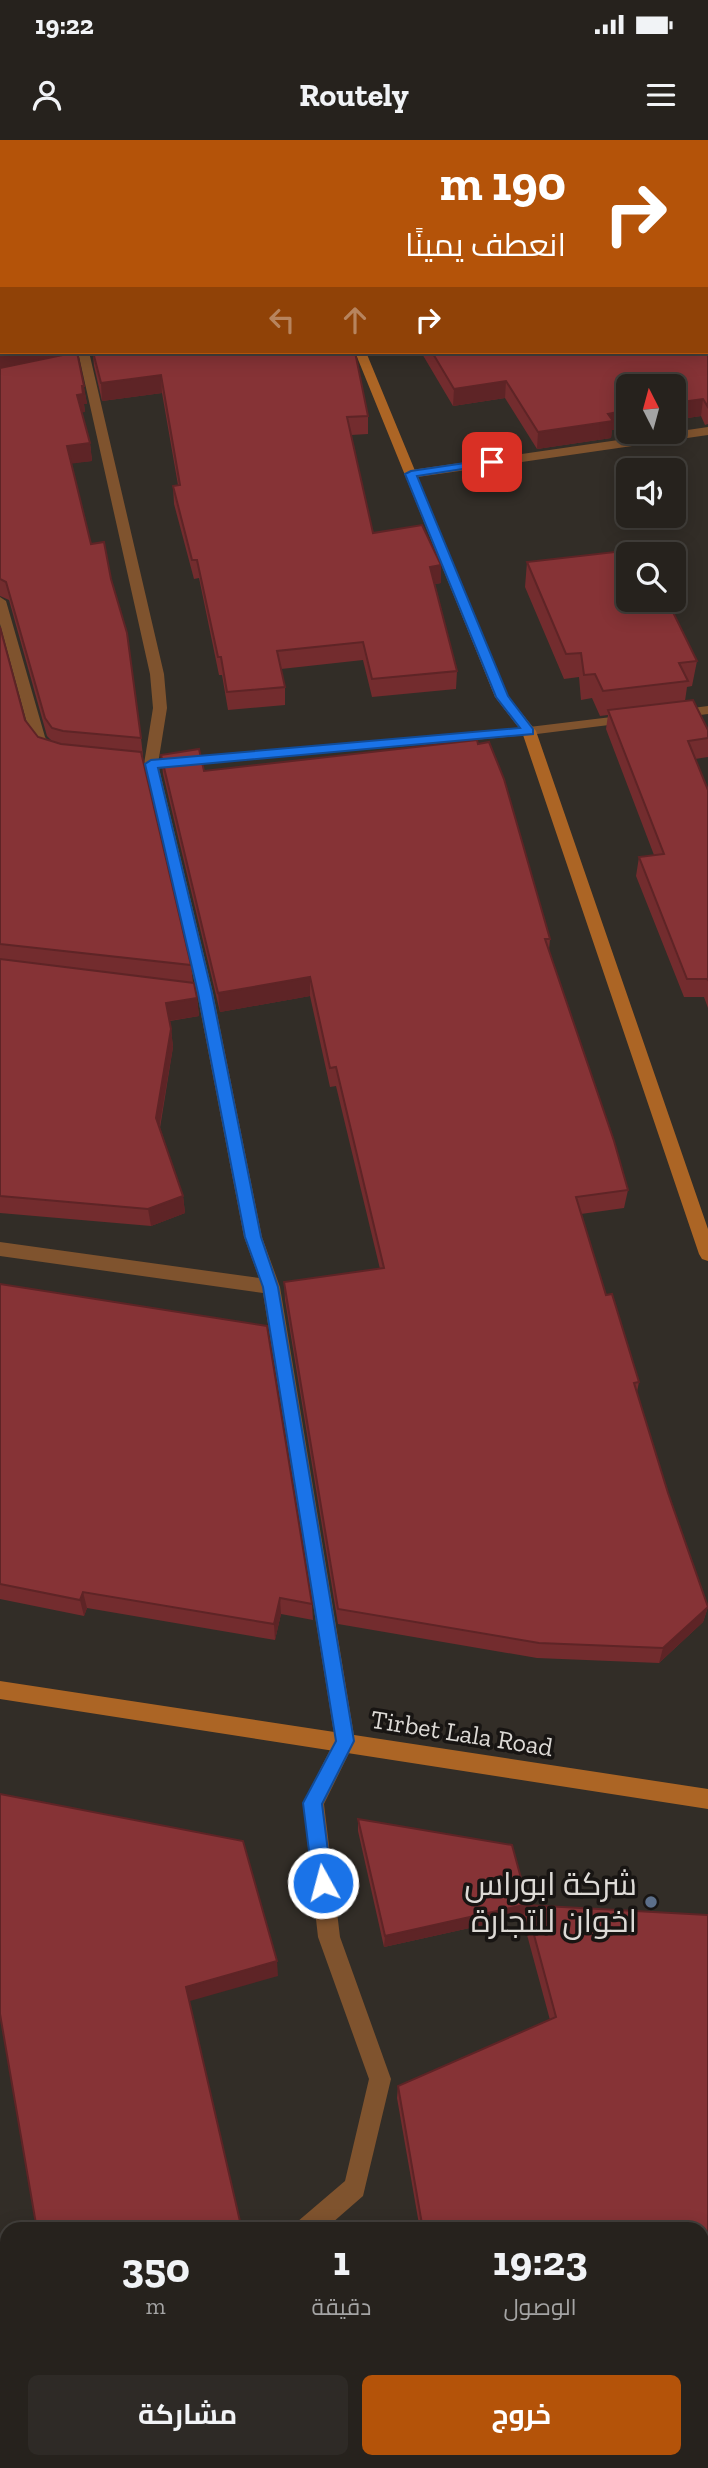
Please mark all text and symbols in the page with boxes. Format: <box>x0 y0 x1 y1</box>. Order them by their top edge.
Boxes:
text: 19:22 <box>35 9 94 41</box>
icon: person <box>28 76 66 114</box>
text: Routely <box>299 76 409 114</box>
icon: menu <box>642 76 680 114</box>
text: 190 m <box>440 154 566 213</box>
icon: right <box>590 168 681 259</box>
text: انعطف يمينًا <box>405 226 566 264</box>
icon: left <box>263 301 301 339</box>
icon: ahead <box>336 301 374 339</box>
icon: right <box>409 301 447 339</box>
north arrow <box>616 374 686 444</box>
map controls <box>616 374 686 612</box>
pin <box>462 432 522 492</box>
icon: arrive <box>473 443 511 481</box>
button: sound <box>616 458 686 528</box>
button: search <box>616 542 686 612</box>
street label: Tirbet Lala Road <box>369 1703 555 1763</box>
position arrow <box>286 1846 360 1920</box>
place label: شركة ابوراس اخوان للتجارة <box>464 1865 637 1940</box>
marker: شركة ابوراس اخوان للتجارة <box>643 1894 659 1910</box>
text: 1 <box>333 2235 350 2286</box>
text: 19:23 <box>493 2235 588 2286</box>
text: 350 <box>122 2242 190 2293</box>
text: m <box>146 2292 166 2320</box>
text: دقيقة <box>311 2293 371 2321</box>
text: الوصول <box>504 2293 577 2321</box>
button: مشاركة <box>28 2375 348 2455</box>
button: خروج <box>362 2375 681 2455</box>

